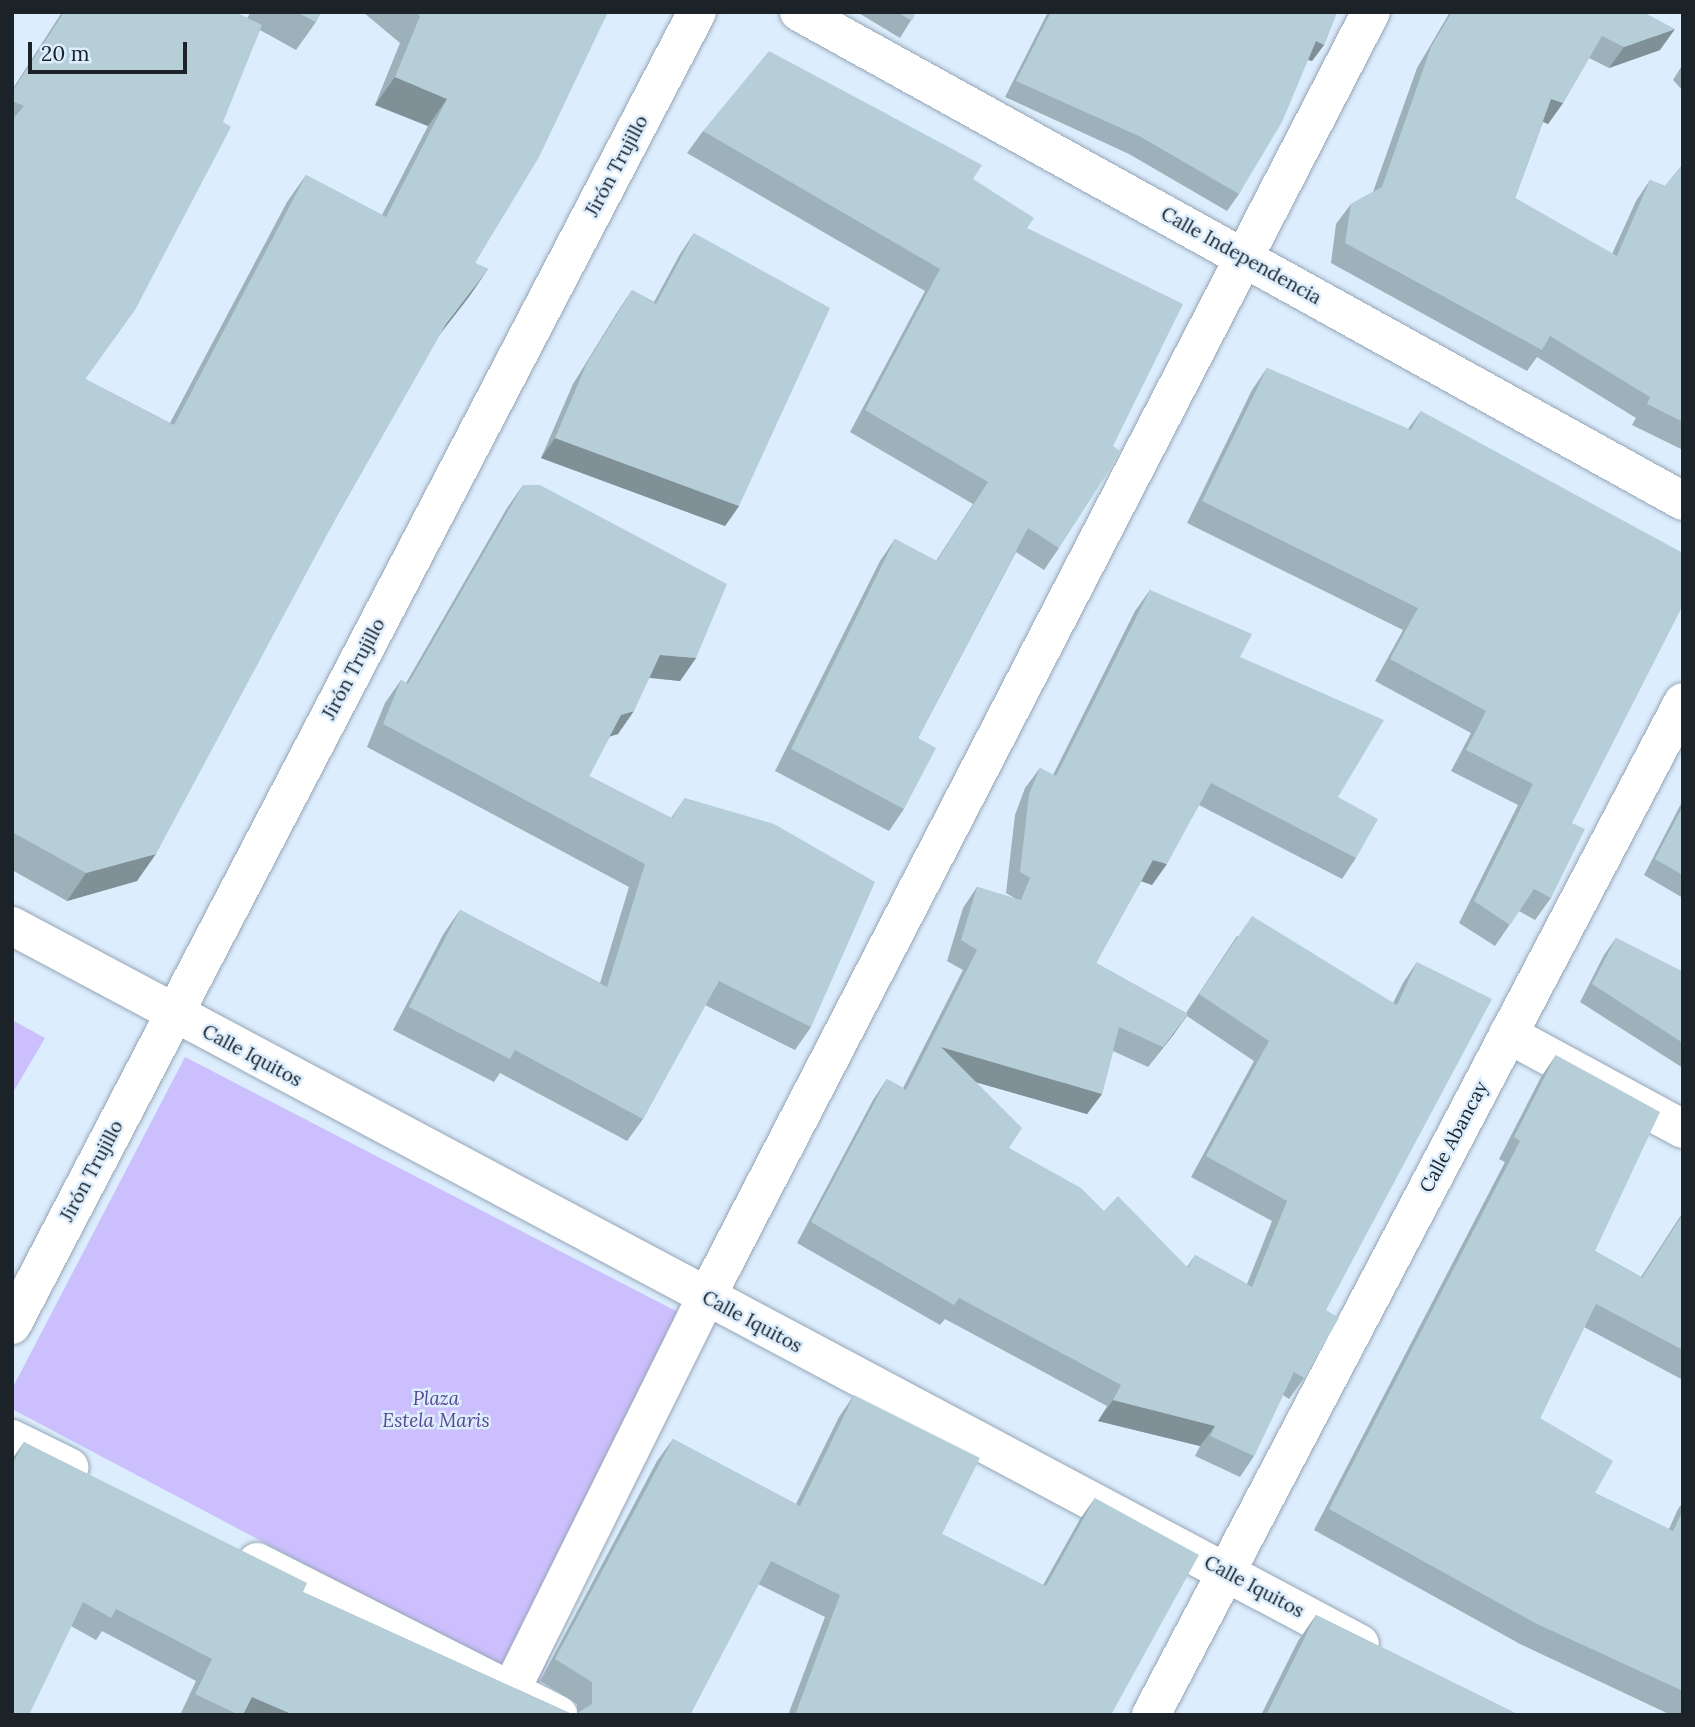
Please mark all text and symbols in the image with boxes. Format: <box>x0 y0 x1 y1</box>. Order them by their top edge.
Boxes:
scale bar <box>32 28 191 72</box>
text: 20 m <box>41 40 90 67</box>
street label: Jirón Trujillo <box>581 111 653 221</box>
street label: Calle Independencia <box>1157 202 1325 310</box>
street label: Jirón Trujillo <box>318 614 390 724</box>
street label: Calle Iquitos <box>198 1020 306 1092</box>
street label: Calle Abancay <box>1415 1077 1493 1197</box>
street label: Jirón Trujillo <box>56 1116 128 1226</box>
street label: Calle Iquitos <box>698 1286 806 1358</box>
park label: Plaza Estela Maris <box>382 1388 490 1432</box>
street label: Calle Iquitos <box>1200 1551 1308 1623</box>

